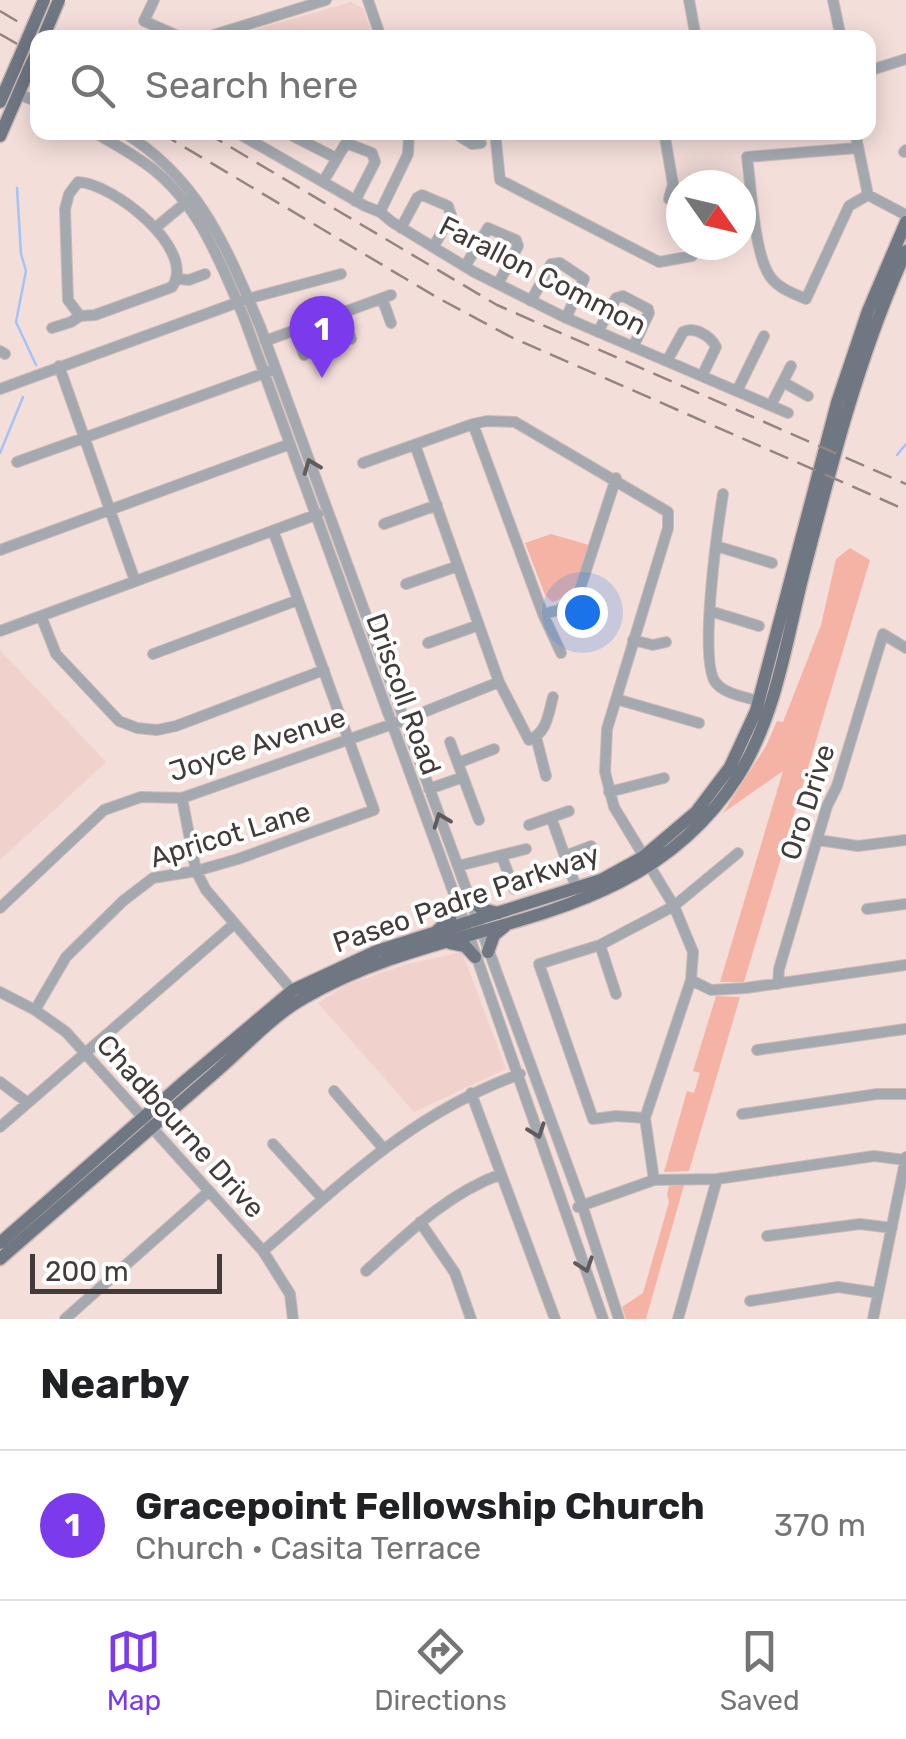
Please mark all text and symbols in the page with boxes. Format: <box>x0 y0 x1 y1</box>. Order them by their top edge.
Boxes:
search box <box>30 30 876 140</box>
icon: search <box>65 58 120 113</box>
text: Search here <box>145 62 358 108</box>
north arrow <box>666 170 756 260</box>
street label: Farallon Common <box>434 209 652 342</box>
pin: 1 <box>290 296 354 378</box>
one-way arrow <box>303 459 323 476</box>
your location <box>557 587 608 638</box>
street label: Driscoll Road <box>359 609 448 779</box>
street label: Joyce Avenue <box>165 700 350 789</box>
street label: Oro Drive <box>773 740 842 864</box>
street label: Apricot Lane <box>146 794 314 875</box>
one-way arrow <box>432 813 453 830</box>
street label: Paseo Padre Parkway <box>329 837 604 960</box>
street label: Chadbourne Drive <box>90 1028 271 1225</box>
one-way arrow <box>525 1122 546 1139</box>
scale bar <box>30 1249 222 1294</box>
text: 200 m <box>45 1255 129 1288</box>
one-way arrow <box>573 1255 593 1272</box>
text: Nearby <box>40 1359 190 1409</box>
text: Gracepoint Fellowship Church <box>135 1483 705 1529</box>
text: 1 <box>65 1506 80 1544</box>
text: 370 m <box>774 1506 866 1544</box>
text: Church · Casita Terrace <box>135 1529 481 1567</box>
tab: Map <box>106 1624 161 1717</box>
tab: Directions <box>374 1624 507 1717</box>
tab: Saved <box>720 1624 800 1717</box>

